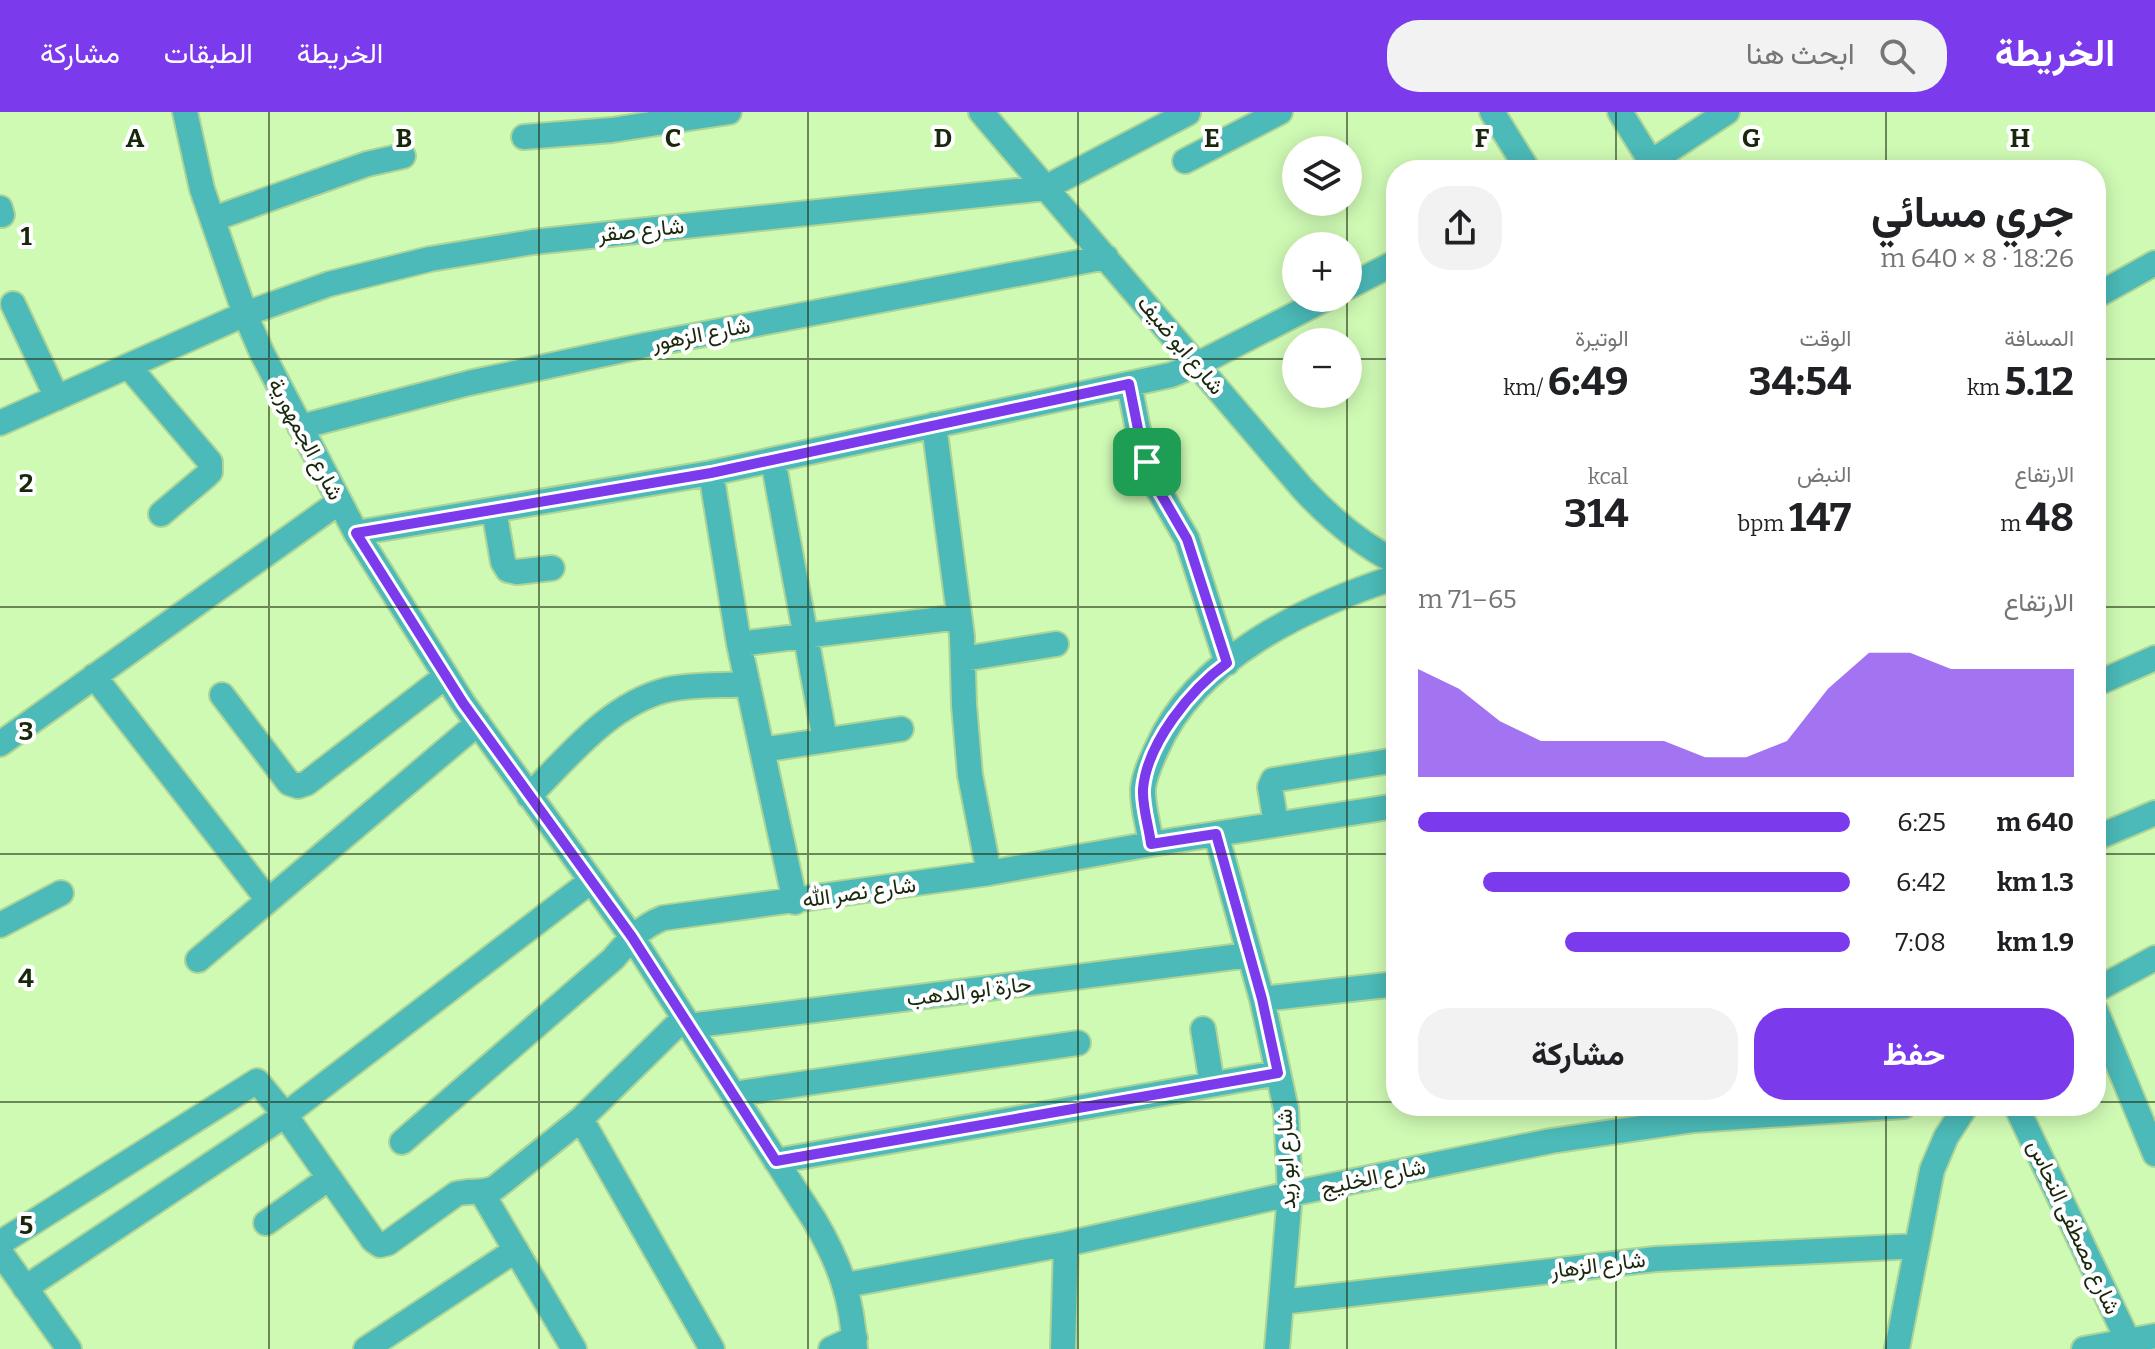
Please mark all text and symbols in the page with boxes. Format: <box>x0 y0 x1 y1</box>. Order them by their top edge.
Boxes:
search box <box>1387 20 1947 92</box>
text: الخريطة <box>1995 30 2115 76</box>
icon: search <box>1875 34 1919 78</box>
text: ابحث هنا <box>1746 36 1855 72</box>
text: مشاركة <box>40 37 120 70</box>
text: الطبقات <box>164 37 253 70</box>
text: الخريطة <box>297 37 383 70</box>
text: A <box>126 123 145 154</box>
text: B <box>396 123 412 154</box>
text: C <box>665 123 681 154</box>
text: D <box>934 123 952 154</box>
text: E <box>1204 123 1220 154</box>
text: F <box>1475 123 1490 154</box>
text: G <box>1742 123 1761 154</box>
text: H <box>2010 123 2030 154</box>
map controls <box>1282 136 1362 408</box>
button: layers <box>1282 136 1362 216</box>
button: share <box>1418 186 1502 270</box>
text: جري مسائي <box>1871 186 2074 239</box>
street label: شارع صقر <box>596 212 686 249</box>
text: 1 <box>20 221 32 252</box>
button: + <box>1282 232 1362 312</box>
text: 18:26 · 8 × 640 m <box>1881 243 2074 274</box>
street label: شارع ابو ضيف <box>1131 290 1230 401</box>
street label: شارع الزهور <box>649 311 753 358</box>
text: الوتيرة <box>1575 325 1629 352</box>
text: الوقت <box>1800 325 1851 352</box>
text: المسافة <box>2004 325 2074 352</box>
button: − <box>1282 328 1362 408</box>
text: 6:49 <box>1548 358 1629 406</box>
text: 34:54 <box>1748 358 1851 406</box>
text: 5.12 <box>2004 358 2074 406</box>
street label: شارع الجمهورية <box>262 373 349 505</box>
text: /km <box>1503 374 1548 401</box>
text: km <box>1967 374 2004 401</box>
pin <box>1113 428 1181 496</box>
icon: arrive <box>1125 440 1169 484</box>
text: النبض <box>1797 461 1851 488</box>
text: الارتفاع <box>2014 461 2074 488</box>
text: kcal <box>1588 463 1629 490</box>
text: 2 <box>19 468 33 499</box>
text: 314 <box>1564 490 1629 538</box>
text: 147 <box>1789 494 1851 542</box>
text: 48 <box>2026 494 2074 542</box>
text: bpm <box>1737 510 1789 537</box>
text: m <box>2000 510 2026 537</box>
text: 65–71 m <box>1418 584 1517 615</box>
text: الارتفاع <box>2003 587 2074 618</box>
text: 3 <box>19 716 33 747</box>
text: 6:25 <box>1897 807 1946 838</box>
text: 640 m <box>1997 807 2074 838</box>
text: 6:42 <box>1896 867 1946 898</box>
text: 1.3 km <box>1997 867 2074 898</box>
street label: شارع نصر الله <box>800 871 918 914</box>
text: 7:08 <box>1895 927 1946 958</box>
text: 1.9 km <box>1997 927 2074 958</box>
text: 4 <box>18 963 34 994</box>
street label: حارة ابو الدهب <box>905 970 1033 1012</box>
button: مشاركة <box>1418 1008 1738 1100</box>
button: حفظ <box>1754 1008 2074 1100</box>
street label: شارع ابو زيد <box>1271 1108 1302 1210</box>
street label: شارع مصطفى النحاس <box>2021 1135 2126 1319</box>
street label: شارع الخليج <box>1318 1153 1428 1202</box>
text: 5 <box>19 1210 33 1241</box>
street label: شارع الزهار <box>1548 1246 1647 1285</box>

